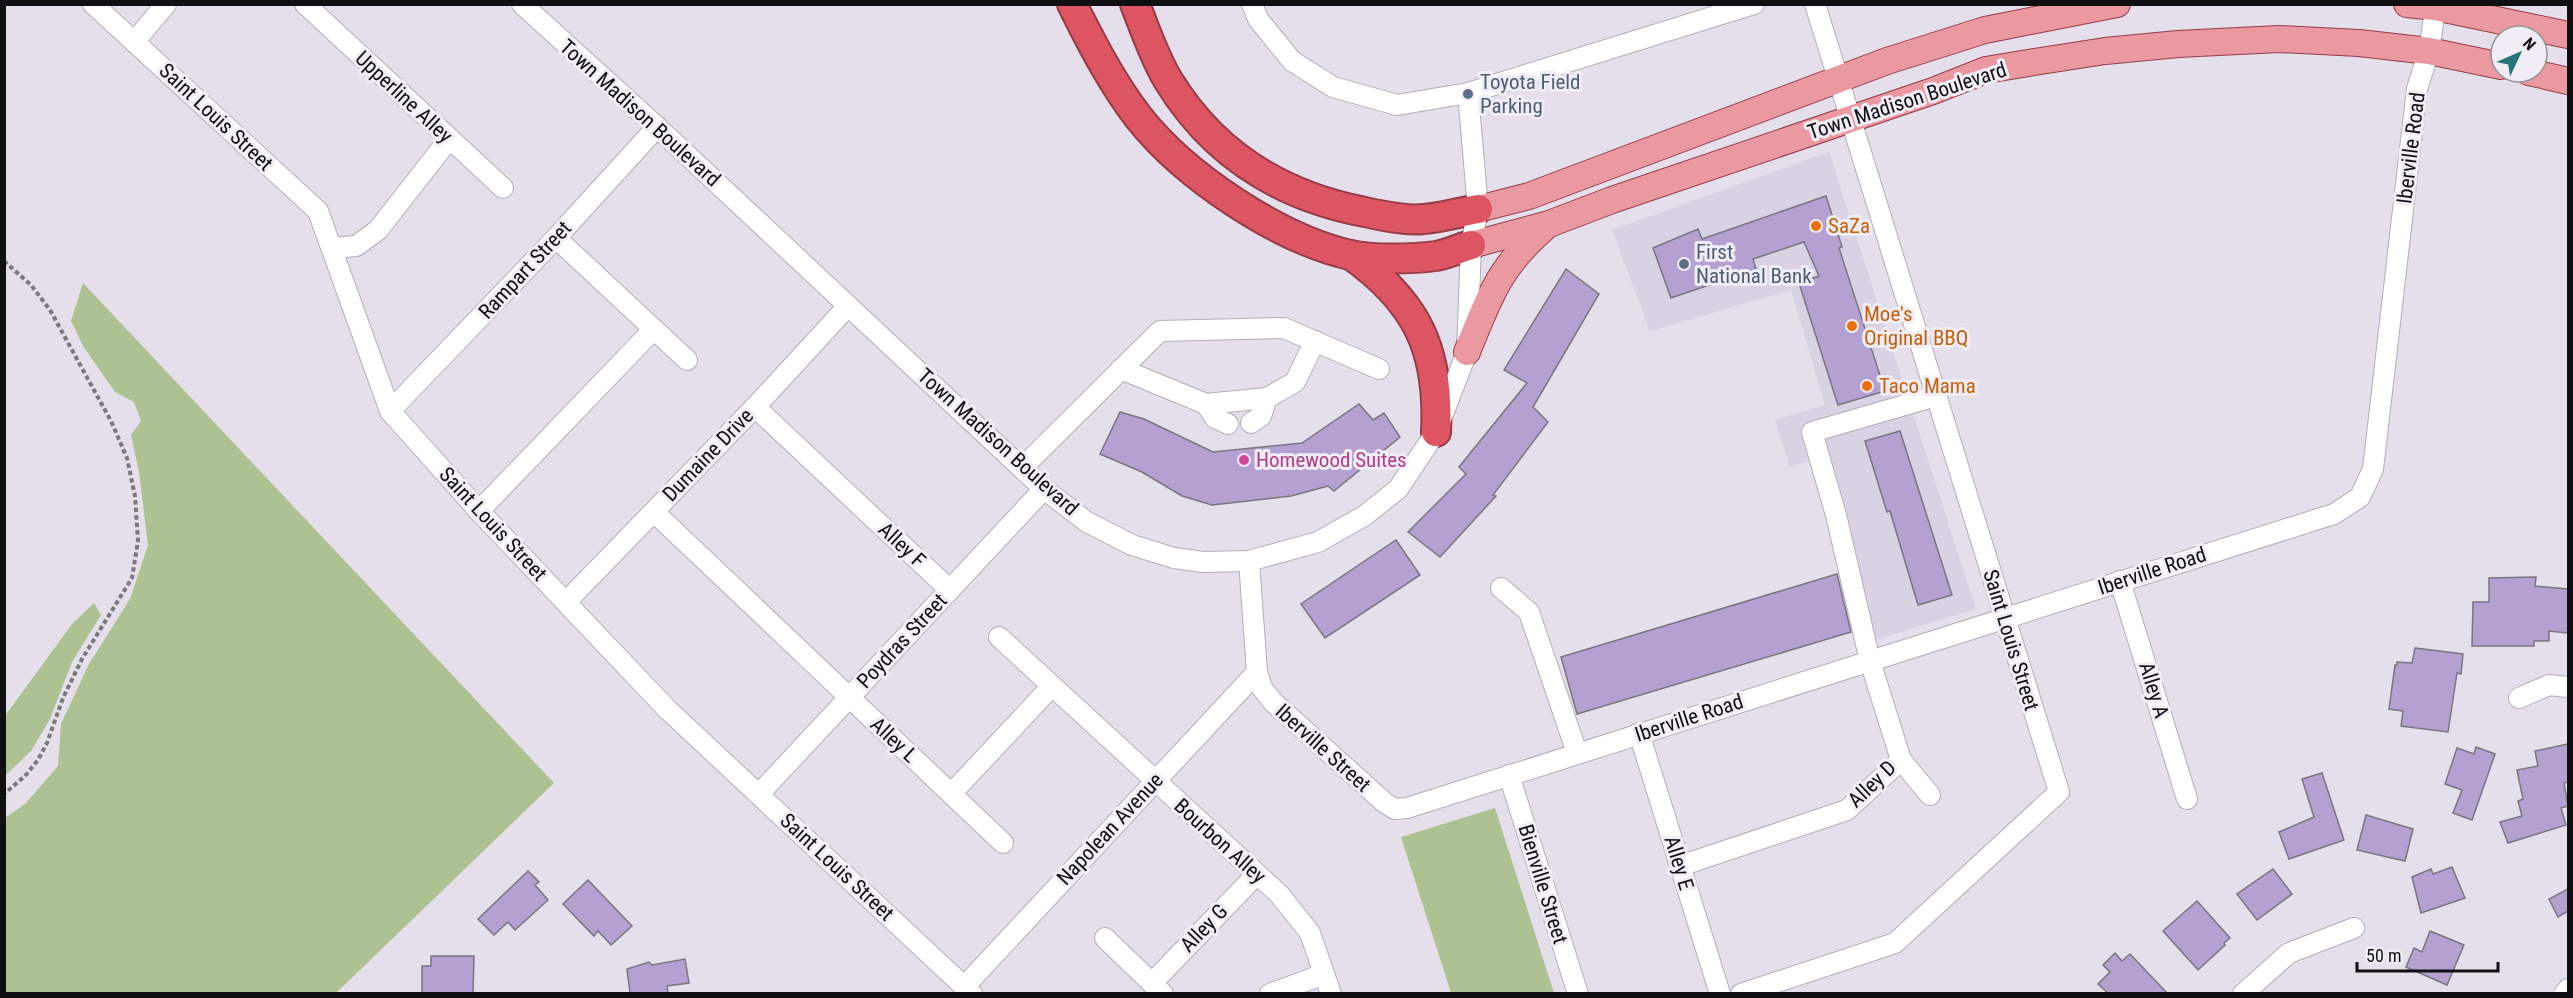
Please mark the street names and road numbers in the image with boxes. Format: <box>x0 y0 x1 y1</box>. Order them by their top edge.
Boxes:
street label: Town Madison Boulevard <box>555 35 725 191</box>
street label: Upperline Alley <box>351 46 457 148</box>
street label: Saint Louis Street <box>154 58 278 176</box>
street label: Town Madison Boulevard <box>1805 58 2009 144</box>
street label: Iberville Road <box>2392 91 2430 205</box>
street label: Rampart Street <box>474 216 576 324</box>
street label: Town Madison Boulevard <box>913 364 1083 520</box>
street label: Dumaine Drive <box>658 404 758 506</box>
street label: Saint Louis Street <box>434 462 552 586</box>
street label: Alley F <box>874 517 930 573</box>
street label: Iberville Road <box>2095 542 2209 600</box>
street label: Saint Louis Street <box>1978 567 2044 713</box>
street label: Poydras Street <box>852 589 952 693</box>
street label: Alley A <box>2134 659 2174 721</box>
street label: Iberville Road <box>1632 689 1746 747</box>
street label: Iberville Street <box>1271 699 1375 797</box>
street label: Alley L <box>866 712 922 768</box>
street label: Alley D <box>1843 756 1901 812</box>
street label: Napolean Avenue <box>1052 768 1168 890</box>
street label: Bourbon Alley <box>1169 794 1271 888</box>
street label: Saint Louis Street <box>775 808 899 926</box>
street label: Bienville Street <box>1513 821 1573 947</box>
street label: Alley E <box>1659 833 1699 893</box>
street label: Alley G <box>1175 899 1233 957</box>

